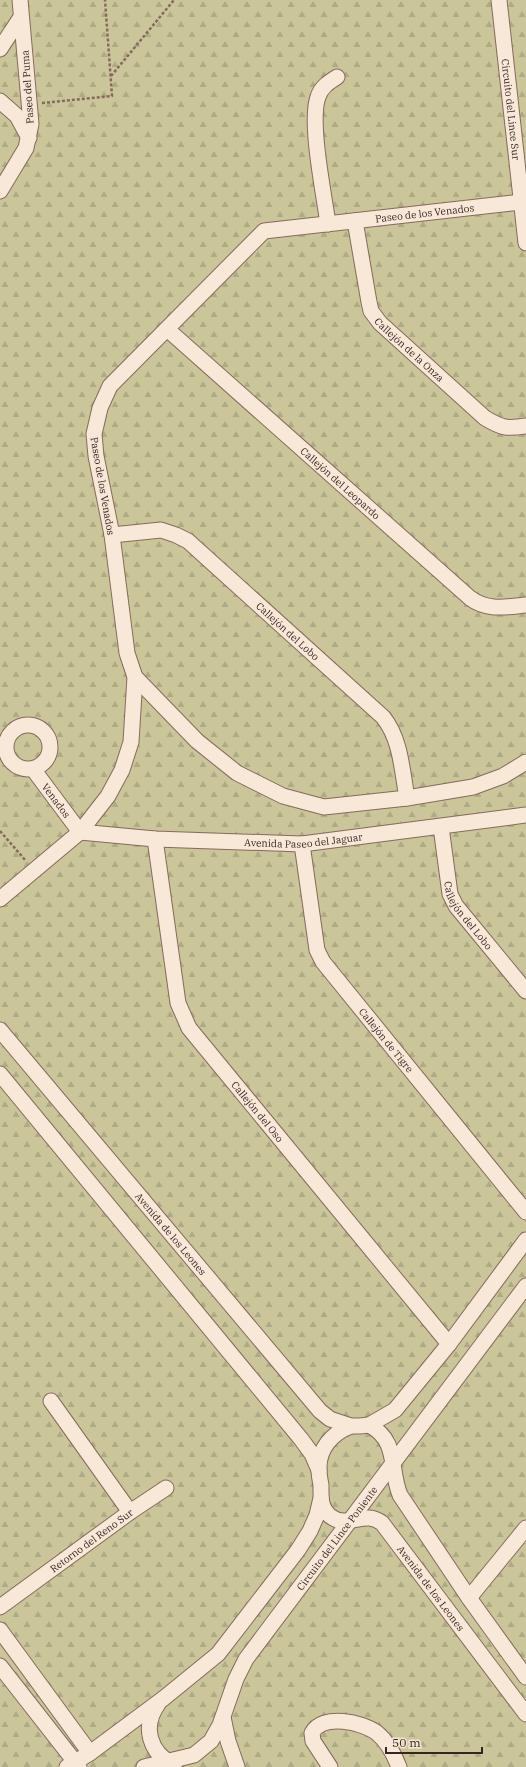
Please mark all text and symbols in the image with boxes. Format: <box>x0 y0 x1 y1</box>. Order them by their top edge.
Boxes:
street label: Paseo del Puma <box>18 49 37 124</box>
street label: Circuito del Lince Sur <box>499 58 523 161</box>
street label: Paseo de los Venados <box>375 201 475 225</box>
street label: Callejón de la Onza <box>371 315 447 385</box>
street label: Paseo de los Venados <box>87 436 118 536</box>
street label: Callejón del Leopardo <box>298 445 383 522</box>
street label: Callejón del Lobo <box>253 600 322 664</box>
street label: Venados <box>39 781 73 821</box>
street label: Avenida Paseo del Jaguar <box>244 830 364 851</box>
street label: Callejón del Lobo <box>441 880 495 953</box>
street label: Callejón de Tigre <box>356 1005 416 1075</box>
street label: Callejón del Oso <box>228 1079 286 1145</box>
street label: Avenida de los Leones <box>132 1190 209 1278</box>
street label: Circuito del Lince Poniente <box>294 1484 380 1593</box>
street label: Retorno del Reno Sur <box>48 1506 136 1575</box>
street label: Avenida de los Leones <box>394 1543 467 1634</box>
scale bar <box>386 1729 482 1755</box>
text: 50 m <box>392 1735 421 1750</box>

